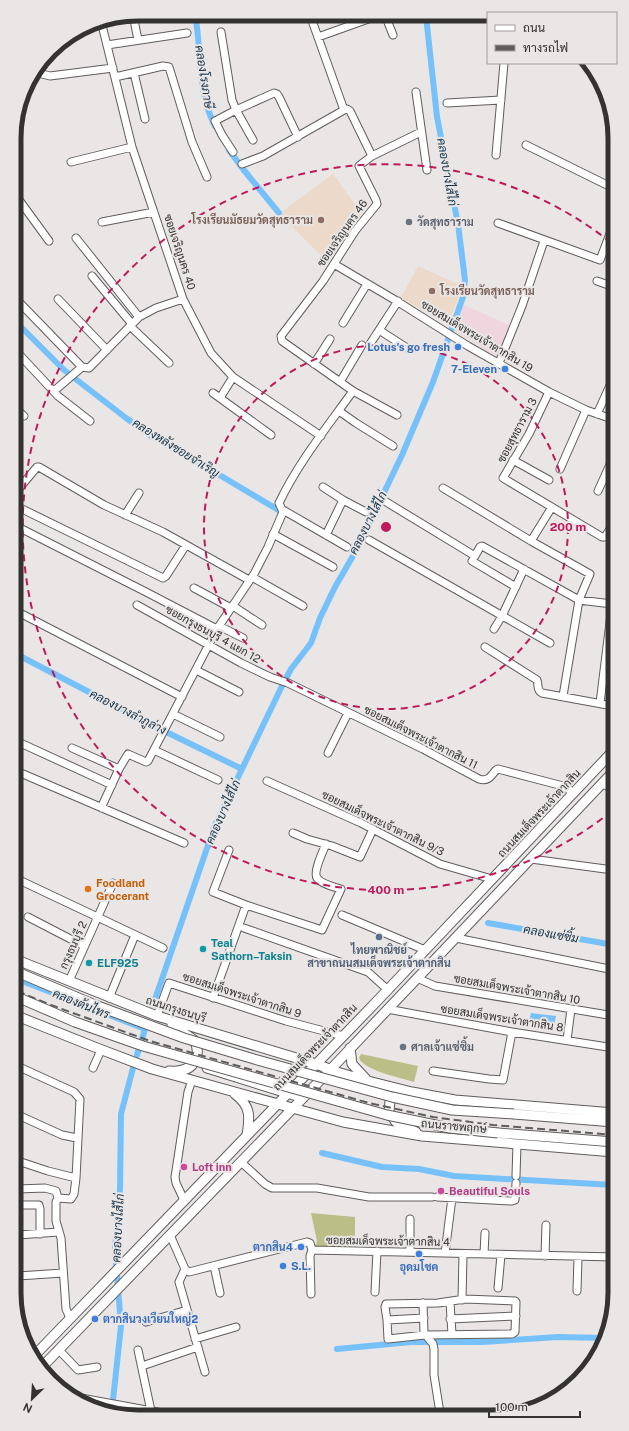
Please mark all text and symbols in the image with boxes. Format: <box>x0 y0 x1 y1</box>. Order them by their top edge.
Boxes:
legend <box>487 12 617 64</box>
text: ถนน <box>523 21 546 35</box>
text: ทางรถไฟ <box>523 40 568 55</box>
water label: คลองโรงภาษี <box>192 44 217 110</box>
water label: คลองบางไส้ไก่ <box>434 137 461 208</box>
street label: ซอยเจริญนคร 46 <box>314 197 370 269</box>
place label: โรงเรียนมัธยมวัดสุทธาราม <box>191 212 313 228</box>
street label: ซอยเจริญนคร 40 <box>161 213 198 292</box>
marker: โรงเรียนมัธยมวัดสุทธาราม <box>316 215 326 225</box>
place label: วัดสุทธาราม <box>417 215 474 230</box>
marker: วัดสุทธาราม <box>404 217 414 227</box>
place label: โรงเรียนวัดสุทธาราม <box>439 283 535 299</box>
marker: โรงเรียนวัดสุทธาราม <box>427 286 437 296</box>
street label: ซอยสมเด็จพระเจ้าตากสิน 19 <box>419 295 537 374</box>
place label: Lotus's go fresh <box>367 341 450 353</box>
marker: Lotus's go fresh <box>453 342 463 352</box>
place label: 7-Eleven <box>451 363 497 375</box>
marker: 7-Eleven <box>500 364 510 374</box>
street label: ซอยสุทธาราม 3 <box>495 396 542 466</box>
water label: คลองหลังซอยจำเริญ <box>130 416 222 480</box>
water label: คลองบางไส้ไก่ <box>345 488 390 557</box>
centre of rings <box>379 520 393 534</box>
text: 200 m <box>550 520 586 534</box>
street label: ซอยกรุงธนบุรี 4 แยก 12 <box>162 601 264 668</box>
water label: คลองบางลำภูล่าง <box>87 687 169 738</box>
street label: ซอยสมเด็จพระเจ้าตากสิน 11 <box>362 700 481 771</box>
street label: ถนนสมเด็จพระเจ้าตากสิน <box>493 765 583 859</box>
water label: คลองบางไส้ไก่ <box>202 776 244 846</box>
street label: ซอยสมเด็จพระเจ้าตากสิน 9/3 <box>320 785 448 858</box>
place label: Foodland Grocerant <box>96 877 150 902</box>
text: 400 m <box>368 883 405 897</box>
marker: Foodland Grocerant <box>83 884 93 894</box>
street label: กรุงธนบุรี 2 <box>55 918 92 972</box>
water label: คลองแซ่ซิ้ม <box>522 919 581 946</box>
marker: ไทยพาณิชย์ สาขาถนนสมเด็จพระเจ้าตากสิน <box>374 932 384 942</box>
place label: Teal Sathorn–Taksin <box>211 937 292 962</box>
place label: ไทยพาณิชย์ สาขาถนนสมเด็จพระเจ้าตากสิน <box>307 942 451 969</box>
marker: Teal Sathorn–Taksin <box>198 944 208 954</box>
place label: ELF925 <box>97 957 139 969</box>
marker: ELF925 <box>84 958 94 968</box>
street label: ซอยสมเด็จพระเจ้าตากสิน 9 <box>181 967 304 1020</box>
street label: ซอยสมเด็จพระเจ้าตากสิน 10 <box>453 969 582 1006</box>
water label: คลองต้นไทร <box>51 985 113 1022</box>
street label: ถนนกรุงธนบุรี <box>144 992 208 1027</box>
street label: ถนนสมเด็จพระเจ้าตากสิน <box>268 999 359 1093</box>
street label: ซอยสมเด็จพระเจ้าตากสิน 8 <box>440 999 565 1034</box>
place label: ศาลเจ้าแซ่ซิ้ม <box>411 1036 474 1053</box>
marker: ศาลเจ้าแซ่ซิ้ม <box>398 1042 408 1052</box>
street label: ถนนราชพฤกษ์ <box>421 1115 488 1136</box>
place label: Loft inn <box>192 1161 232 1173</box>
marker: Loft inn <box>179 1162 189 1172</box>
place label: Beautiful Souls <box>449 1185 530 1197</box>
marker: Beautiful Souls <box>436 1186 446 1196</box>
water label: คลองบางไส้ไก่ <box>108 1192 127 1263</box>
street label: ซอยสมเด็จพระเจ้าตากสิน 4 <box>326 1231 450 1248</box>
place label: ตากสิน4 <box>253 1240 293 1253</box>
marker: ตากสิน4 <box>296 1242 306 1252</box>
marker: อุดมโชค <box>414 1249 424 1259</box>
place label: อุดมโชค <box>400 1259 439 1275</box>
place label: S.L. <box>291 1260 311 1272</box>
marker: S.L. <box>278 1261 288 1271</box>
place label: ตากสินวงเวียนใหญ่2 <box>103 1311 198 1326</box>
marker: ตากสินวงเวียนใหญ่2 <box>90 1314 100 1324</box>
north arrow <box>12 1379 52 1419</box>
scale bar <box>489 1393 580 1419</box>
text: 100 m <box>495 1400 528 1414</box>
text: N <box>21 1401 34 1415</box>

